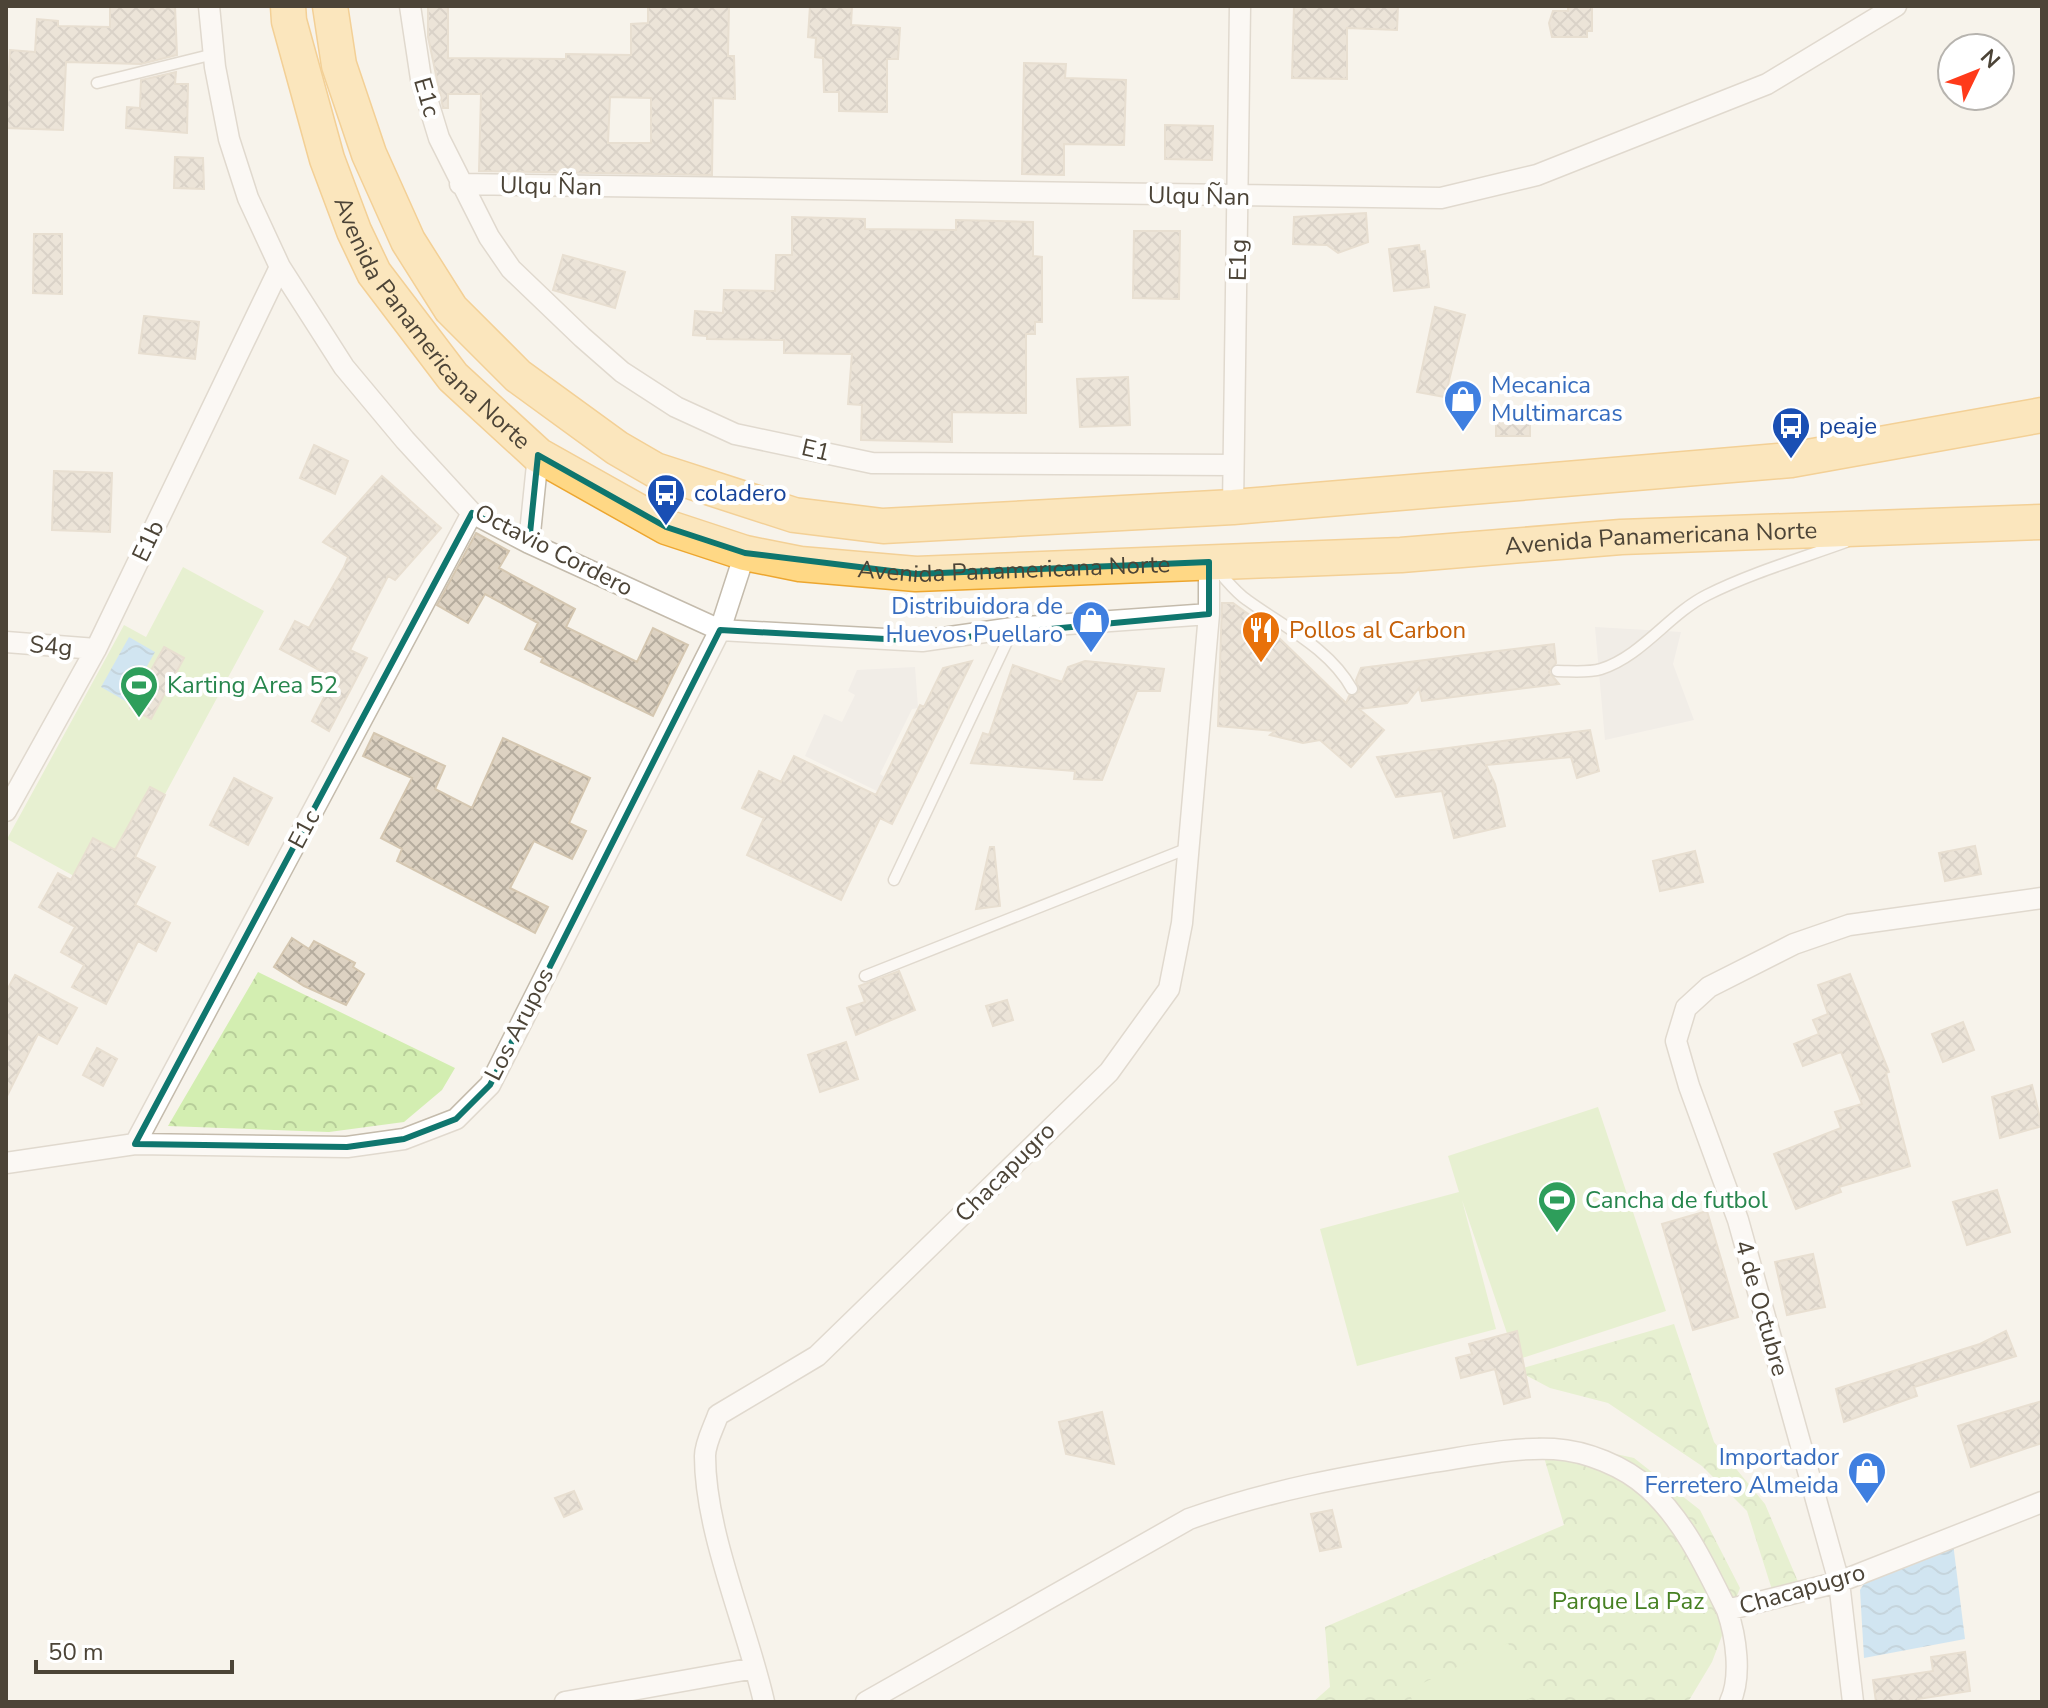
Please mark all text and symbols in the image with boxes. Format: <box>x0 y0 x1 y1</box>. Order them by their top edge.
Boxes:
north arrow <box>1936 32 2016 112</box>
text: N <box>1973 43 2006 75</box>
street label: E1c <box>406 74 448 120</box>
street label: Ulqu Ñan <box>500 169 602 203</box>
street label: Ulqu Ñan <box>1148 179 1250 213</box>
street label: Avenida Panamericana Norte <box>327 192 538 457</box>
street label: E1g <box>1222 238 1254 282</box>
place label: Mecanica Multimarcas <box>1491 369 1623 429</box>
shop icon: Mecanica Multimarcas <box>1442 378 1484 433</box>
bus stop icon: peaje <box>1770 405 1812 460</box>
place label: peaje <box>1819 410 1877 442</box>
street label: E1 <box>799 431 833 469</box>
bus stop icon: coladero <box>645 472 687 527</box>
place label: coladero <box>694 477 787 509</box>
street label: Octavio Cordero <box>469 496 639 604</box>
street label: Avenida Panamericana Norte <box>1503 514 1818 562</box>
street label: E1b <box>124 515 172 567</box>
street label: Avenida Panamericana Norte <box>856 548 1171 590</box>
place label: Distribuidora de Huevos Puellaro <box>885 590 1063 650</box>
shop icon: Distribuidora de Huevos Puellaro <box>1070 599 1112 654</box>
restaurant icon: Pollos al Carbon <box>1240 609 1282 664</box>
place label: Pollos al Carbon <box>1289 614 1466 646</box>
street label: S4g <box>28 628 74 664</box>
sports icon: Karting Area 52 <box>118 664 160 719</box>
place label: Karting Area 52 <box>167 669 338 701</box>
street label: E1c <box>281 804 327 854</box>
street label: Los Arupos <box>477 962 561 1086</box>
street label: Chacapugro <box>948 1115 1062 1229</box>
sports icon: Cancha de futbol <box>1536 1179 1578 1234</box>
place label: Cancha de futbol <box>1585 1184 1768 1216</box>
street label: 4 de Octubre <box>1727 1236 1797 1380</box>
place label: Importador Ferretero Almeida <box>1645 1441 1839 1501</box>
shop icon: Importador Ferretero Almeida <box>1846 1450 1888 1505</box>
street label: Chacapugro <box>1735 1556 1869 1622</box>
park label: Parque La Paz <box>1552 1585 1704 1617</box>
scale bar <box>36 1624 232 1674</box>
text: 50 m <box>48 1636 104 1668</box>

